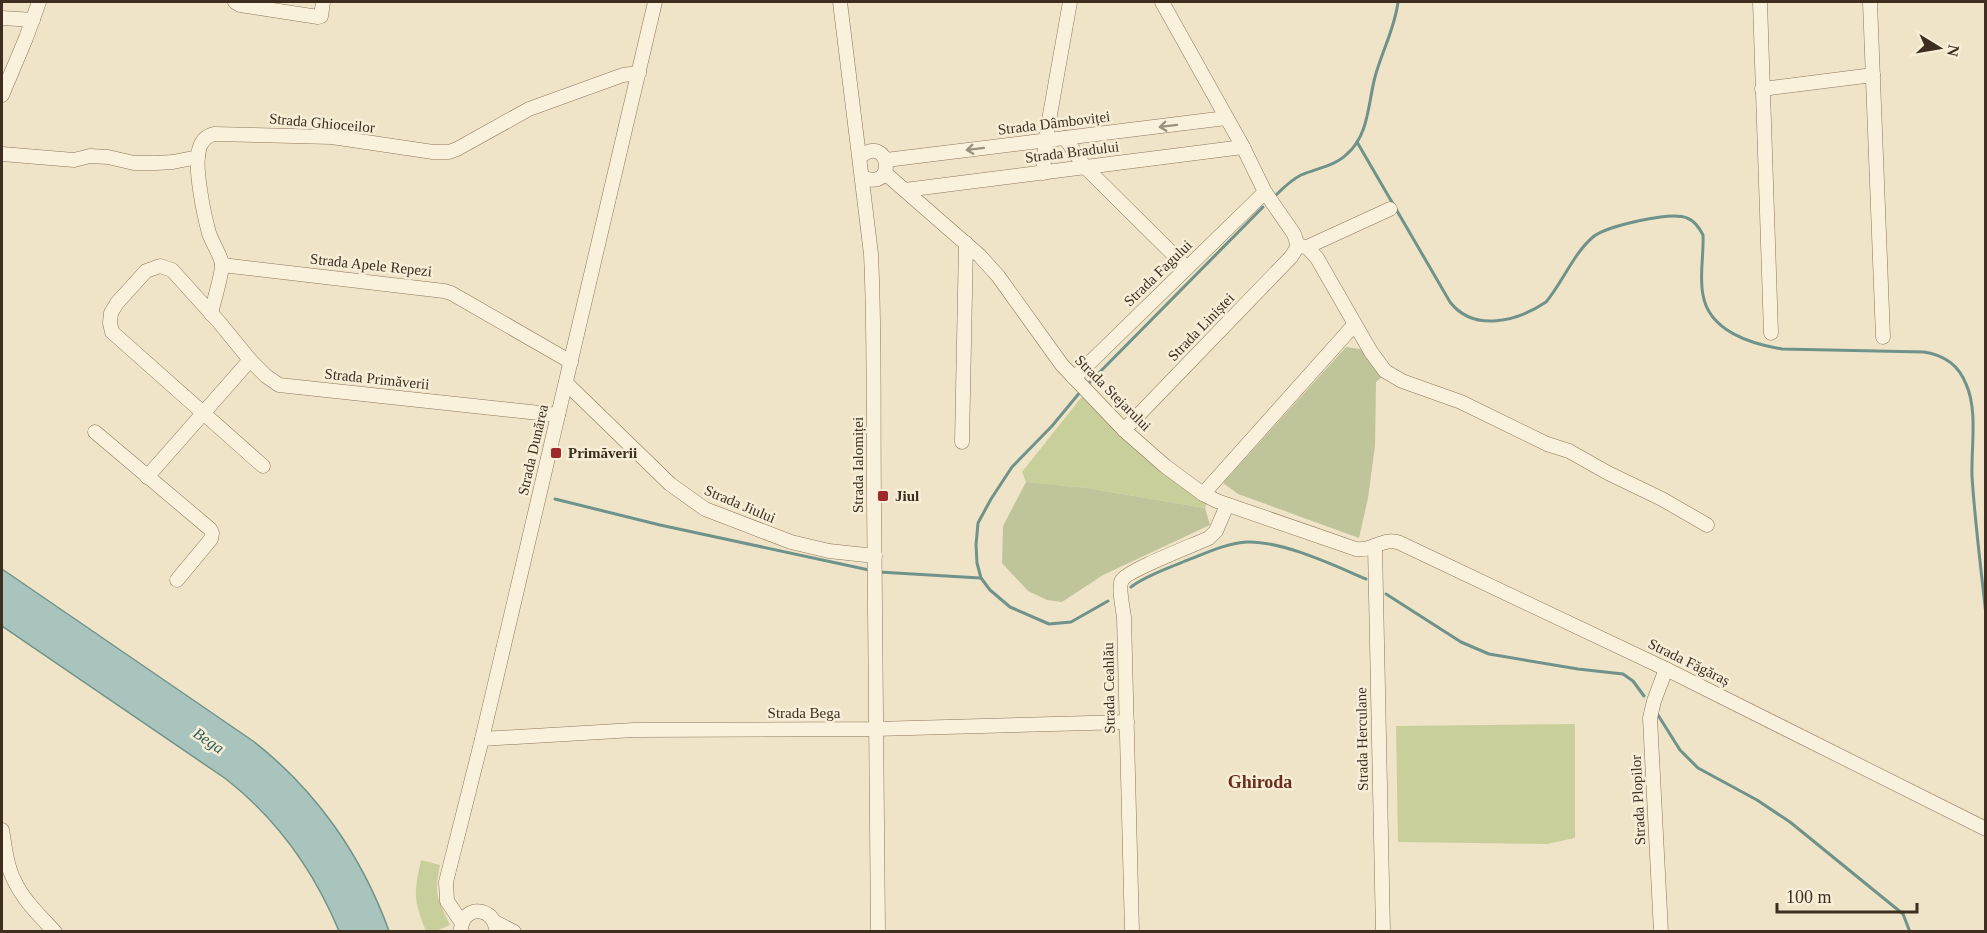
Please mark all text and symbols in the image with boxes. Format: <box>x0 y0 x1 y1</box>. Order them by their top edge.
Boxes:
north arrow <box>1909 18 1969 78</box>
text: N <box>1944 43 1963 58</box>
street label: Strada Dâmboviței <box>997 108 1111 139</box>
street label: Strada Ghioceilor <box>268 110 376 136</box>
one-way arrow <box>1159 120 1178 131</box>
street label: Strada Bradului <box>1024 138 1120 166</box>
one-way arrow <box>965 144 985 155</box>
street label: Strada Fagului <box>1121 237 1195 309</box>
street label: Strada Apele Repezi <box>309 251 433 279</box>
street label: Strada Liniștei <box>1165 290 1238 365</box>
street label: Strada Stejarului <box>1072 352 1154 434</box>
street label: Strada Primăverii <box>324 366 430 392</box>
street label: Strada Dunărea <box>515 403 551 497</box>
street label: Strada Ialomiței <box>850 417 867 513</box>
place label: Primăverii <box>568 445 637 461</box>
marker: Primăverii <box>549 446 563 460</box>
street label: Strada Jiului <box>702 482 778 526</box>
place label: Jiul <box>895 488 919 504</box>
marker: Jiul <box>876 489 890 503</box>
street label: Strada Făgăraș <box>1645 635 1733 690</box>
street label: Strada Ceahlău <box>1100 642 1118 734</box>
street label: Strada Herculane <box>1353 687 1371 791</box>
street label: Strada Bega <box>768 705 841 721</box>
water label: Bega <box>190 724 227 757</box>
street label: Strada Plopilor <box>1628 754 1648 846</box>
district label: Ghiroda <box>1228 772 1292 792</box>
scale bar <box>1777 876 1916 914</box>
text: 100 m <box>1786 887 1832 907</box>

